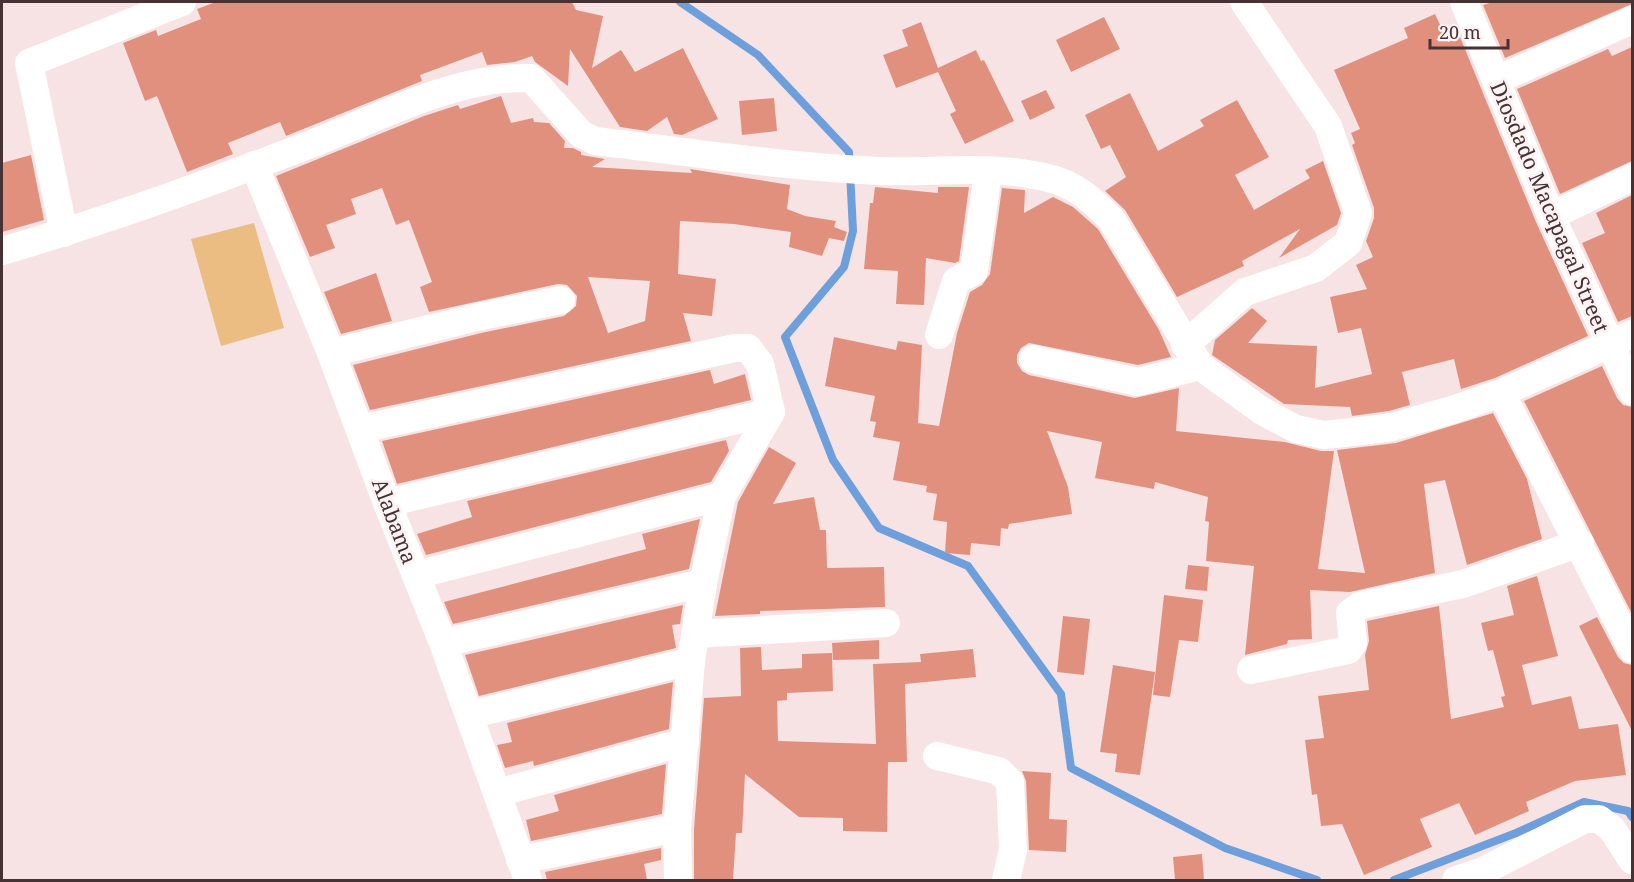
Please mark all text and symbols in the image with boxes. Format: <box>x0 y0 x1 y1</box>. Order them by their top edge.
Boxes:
scale bar <box>1430 12 1508 50</box>
text: 20 m <box>1439 20 1481 44</box>
street label: Diosdado Macapagal Street <box>1484 77 1616 337</box>
street label: Alabama <box>366 474 424 568</box>

